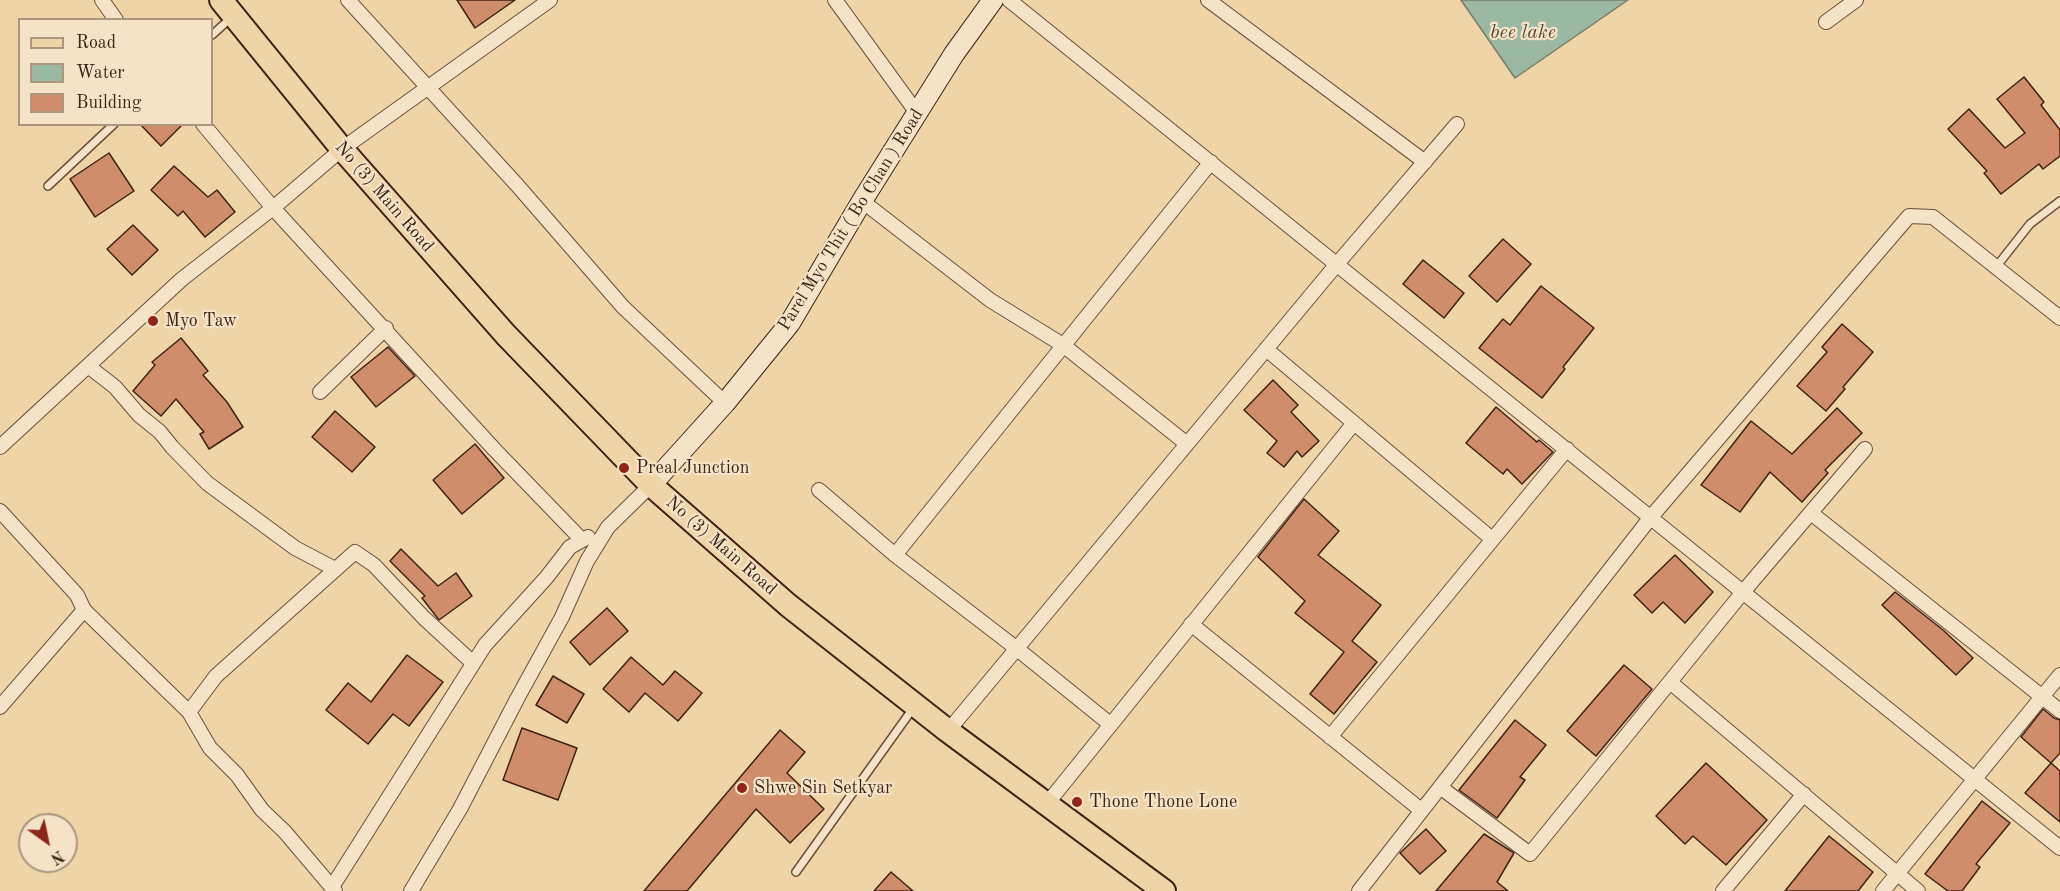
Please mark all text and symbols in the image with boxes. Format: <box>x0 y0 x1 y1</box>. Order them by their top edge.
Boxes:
legend <box>18 18 213 126</box>
water label: bee lake <box>1490 21 1556 45</box>
text: Road <box>76 34 116 52</box>
text: Water <box>76 64 125 82</box>
text: Building <box>76 94 141 112</box>
street label: Parel Myo Thit ( Bo Chan ) Road <box>774 105 928 335</box>
street label: No (3) Main Road <box>330 137 438 257</box>
place label: Myo Taw <box>165 310 237 332</box>
marker: Myo Taw <box>146 314 160 328</box>
place label: Preal Junction <box>636 457 749 479</box>
marker: Preal Junction <box>617 461 631 475</box>
street label: No (3) Main Road <box>661 492 781 600</box>
place label: Shwe Sin Setkyar <box>754 777 892 799</box>
marker: Shwe Sin Setkyar <box>735 781 749 795</box>
place label: Thone Thone Lone <box>1089 791 1237 813</box>
marker: Thone Thone Lone <box>1070 795 1084 809</box>
north arrow <box>18 813 78 873</box>
text: N <box>47 846 66 866</box>

